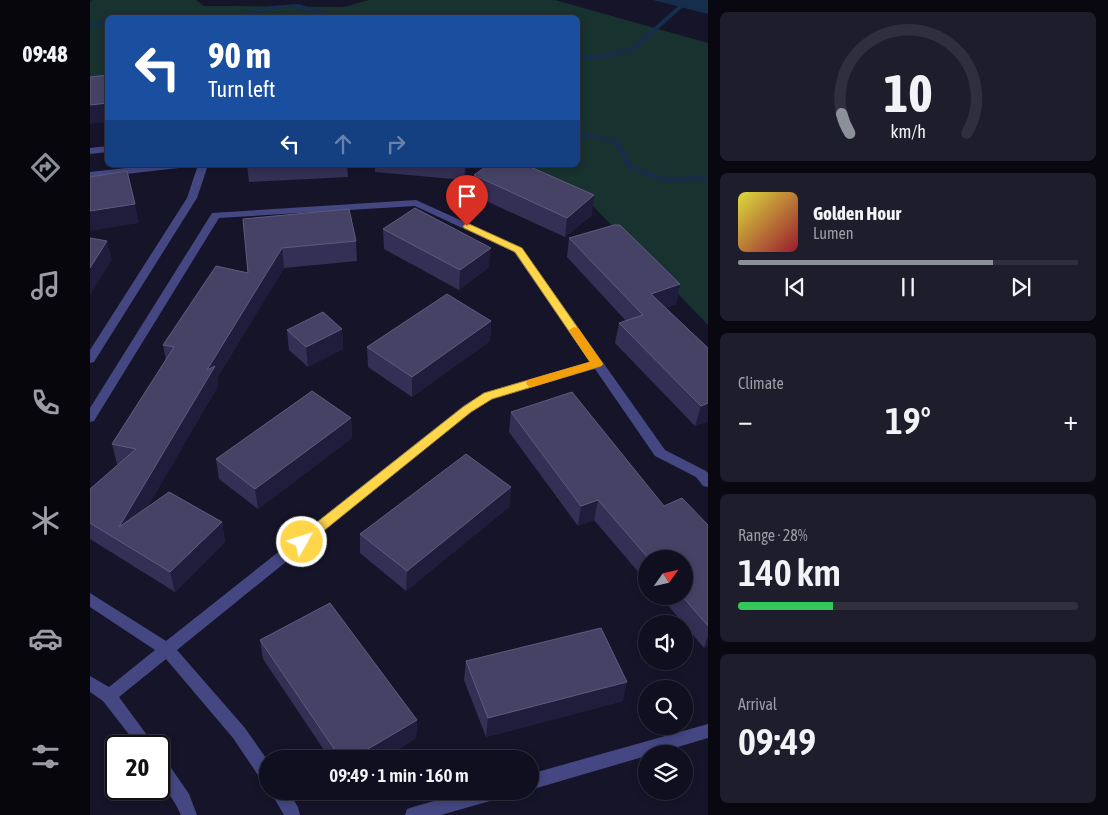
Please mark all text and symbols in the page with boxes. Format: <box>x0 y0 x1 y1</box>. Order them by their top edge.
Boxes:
icon: left <box>125 35 190 100</box>
text: 90 m <box>208 35 271 75</box>
text: 09:48 <box>22 41 68 67</box>
text: 10 <box>884 63 932 123</box>
text: Turn left <box>208 76 275 102</box>
text: km/h <box>890 121 926 142</box>
icon: left <box>276 130 304 158</box>
icon: ahead <box>329 130 357 158</box>
icon: right <box>382 130 410 158</box>
icon: directions <box>28 150 63 185</box>
pin <box>446 175 488 226</box>
icon: arrive <box>453 182 481 210</box>
text: Golden Hour <box>813 202 901 224</box>
text: Lumen <box>813 224 853 242</box>
icon: music <box>28 268 63 303</box>
icon: previous <box>781 273 809 301</box>
icon: pause <box>894 273 922 301</box>
icon: next <box>1007 273 1035 301</box>
text: Climate <box>738 374 784 392</box>
icon: phone <box>28 385 63 420</box>
text: 19° <box>885 399 931 442</box>
text: − <box>738 404 753 436</box>
text: + <box>1063 404 1078 436</box>
icon: climate <box>28 503 63 538</box>
position arrow <box>275 515 327 567</box>
text: Range · 28% <box>738 526 808 544</box>
north arrow <box>638 550 692 605</box>
map controls <box>638 550 693 800</box>
text: 140 km <box>738 551 841 594</box>
button: sound <box>638 615 693 670</box>
icon: car <box>28 621 63 656</box>
button: search <box>638 680 693 735</box>
text: Arrival <box>738 695 777 713</box>
text: 09:49 <box>738 720 816 763</box>
speed limit sign: 20 <box>105 735 170 800</box>
icon: filters <box>28 739 63 774</box>
button: layers <box>638 745 693 800</box>
text: 09:49 · 1 min · 160 m <box>329 764 469 786</box>

